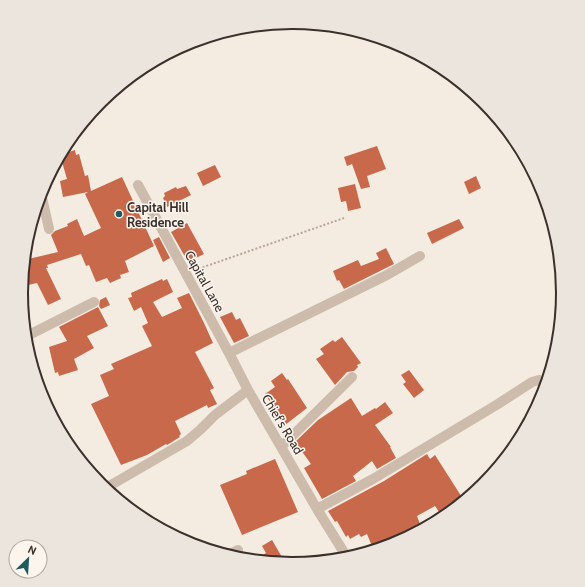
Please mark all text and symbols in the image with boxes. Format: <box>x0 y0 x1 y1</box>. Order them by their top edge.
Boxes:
place label: Capital Hill Residence <box>127 199 189 230</box>
marker: Capital Hill Residence <box>114 209 124 219</box>
street label: Capital Lane <box>182 248 229 315</box>
street label: Chief's Road <box>259 391 307 457</box>
north arrow <box>8 539 48 579</box>
text: N <box>26 542 39 558</box>

